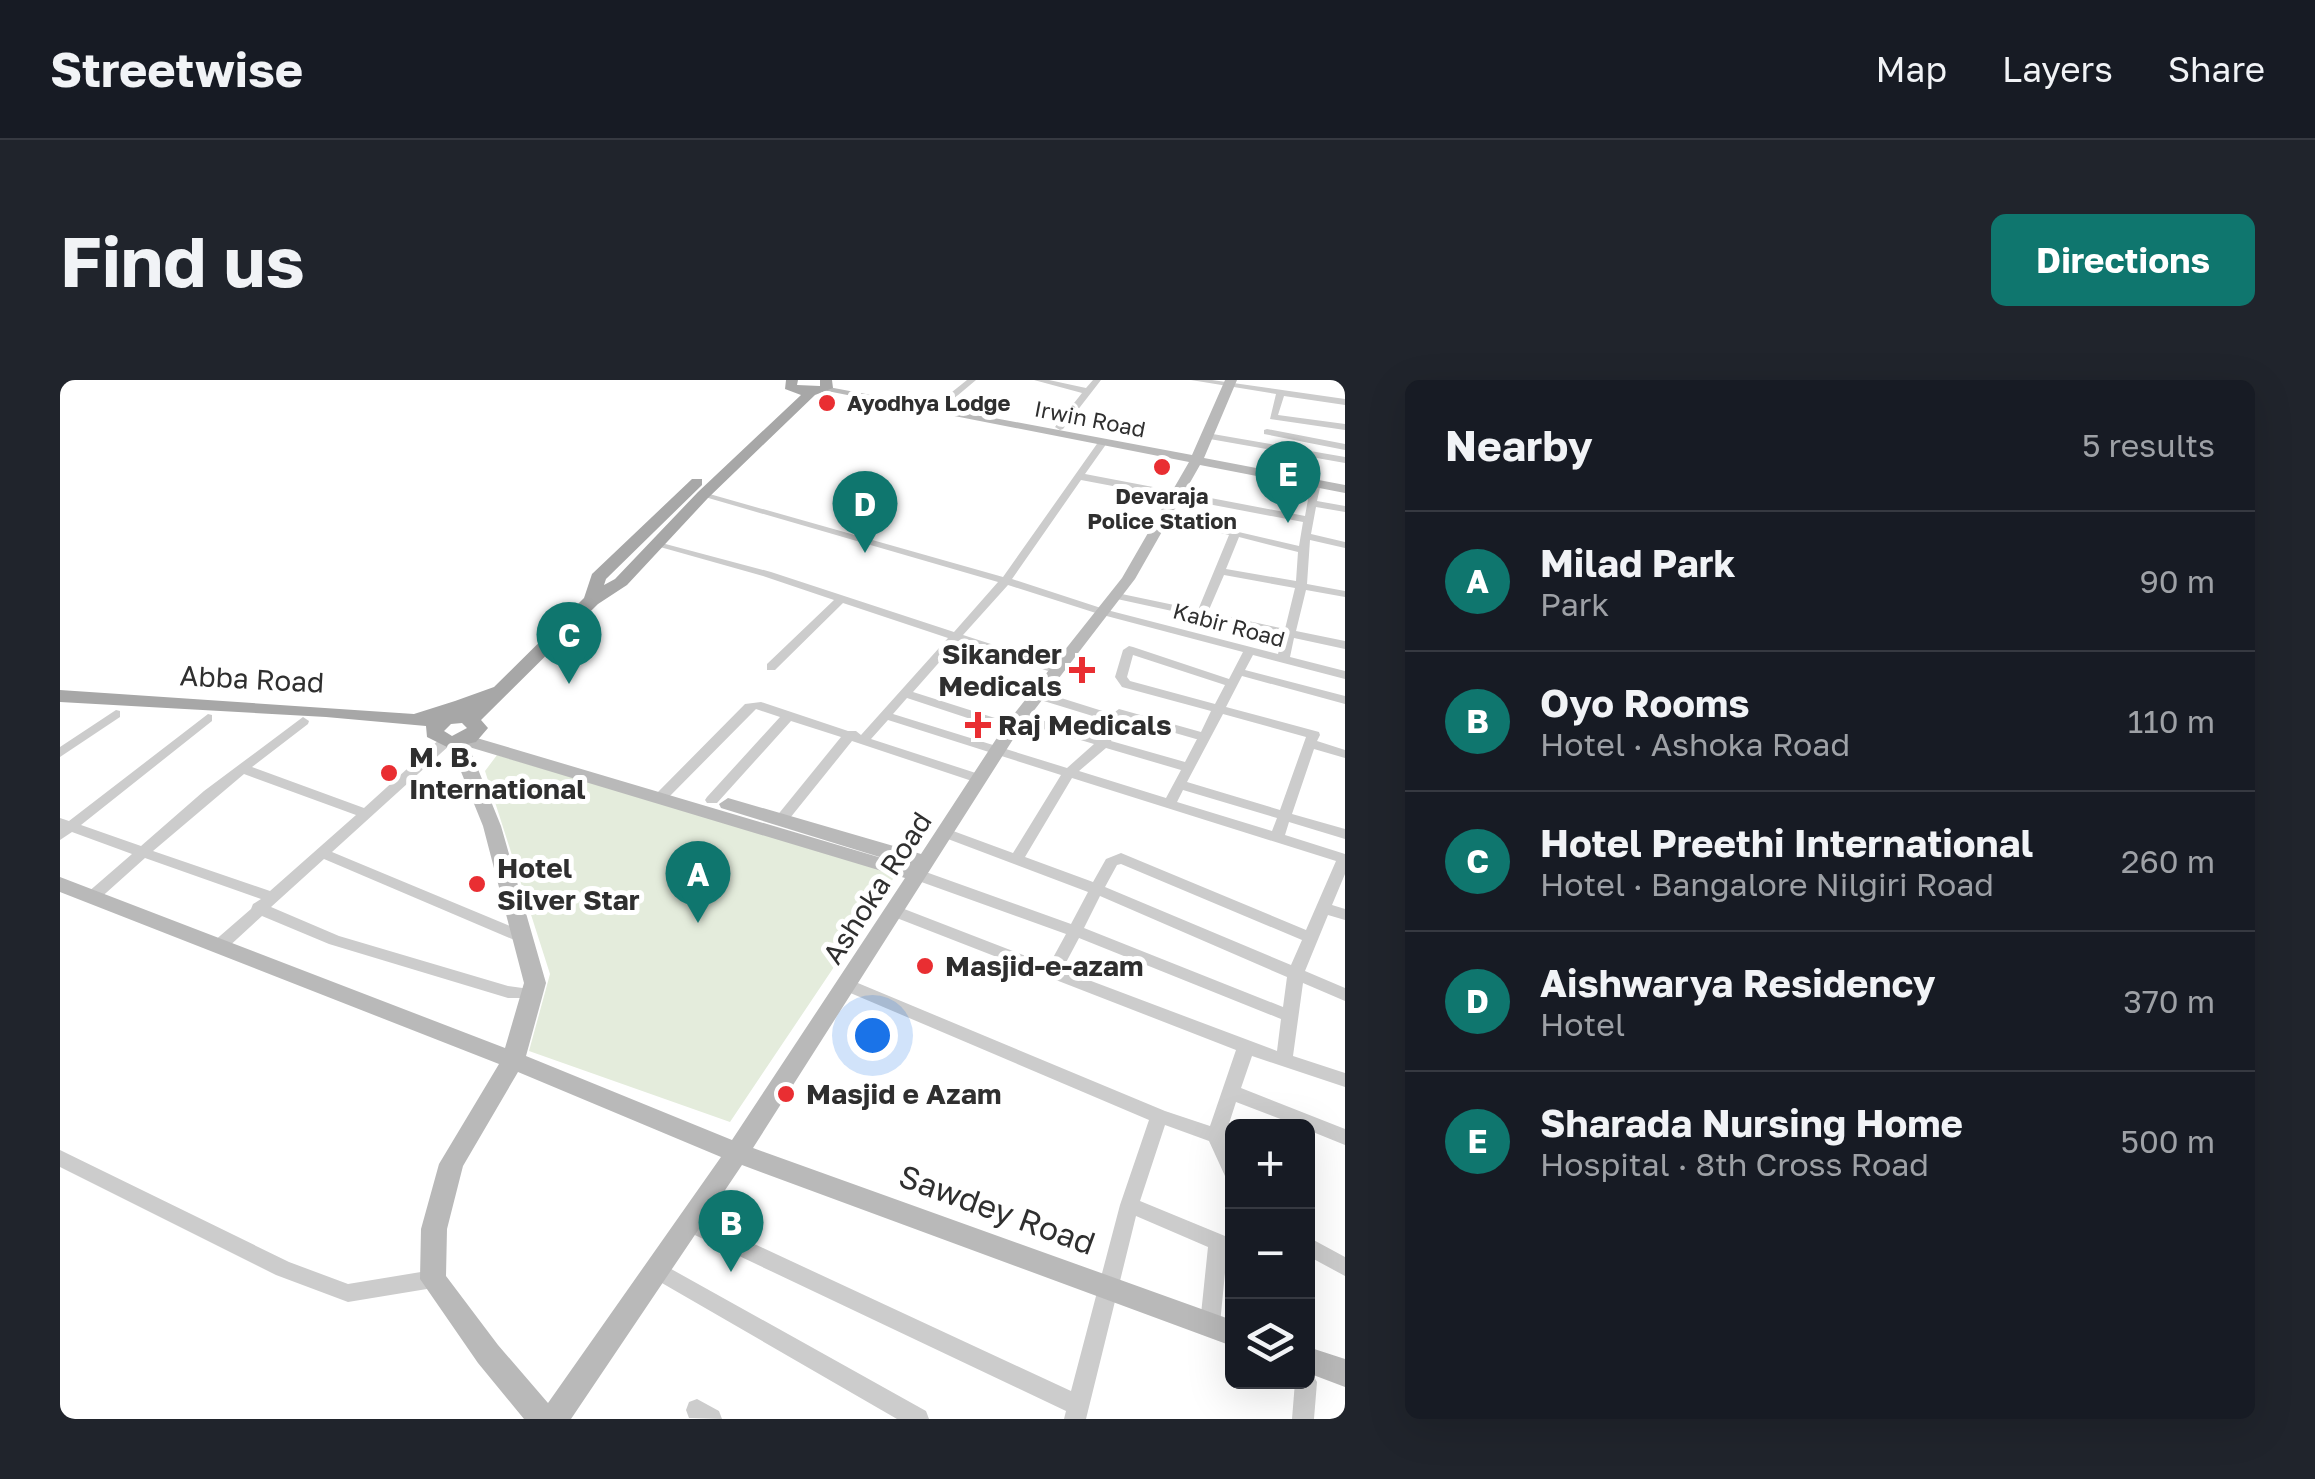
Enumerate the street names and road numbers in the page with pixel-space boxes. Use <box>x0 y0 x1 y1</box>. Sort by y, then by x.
street label: Irwin Road <box>1032 395 1148 443</box>
street label: Kabir Road <box>1170 597 1288 652</box>
street label: Abba Road <box>179 658 325 699</box>
street label: Ashoka Road <box>815 806 938 970</box>
street label: Sawdey Road <box>894 1156 1101 1262</box>

